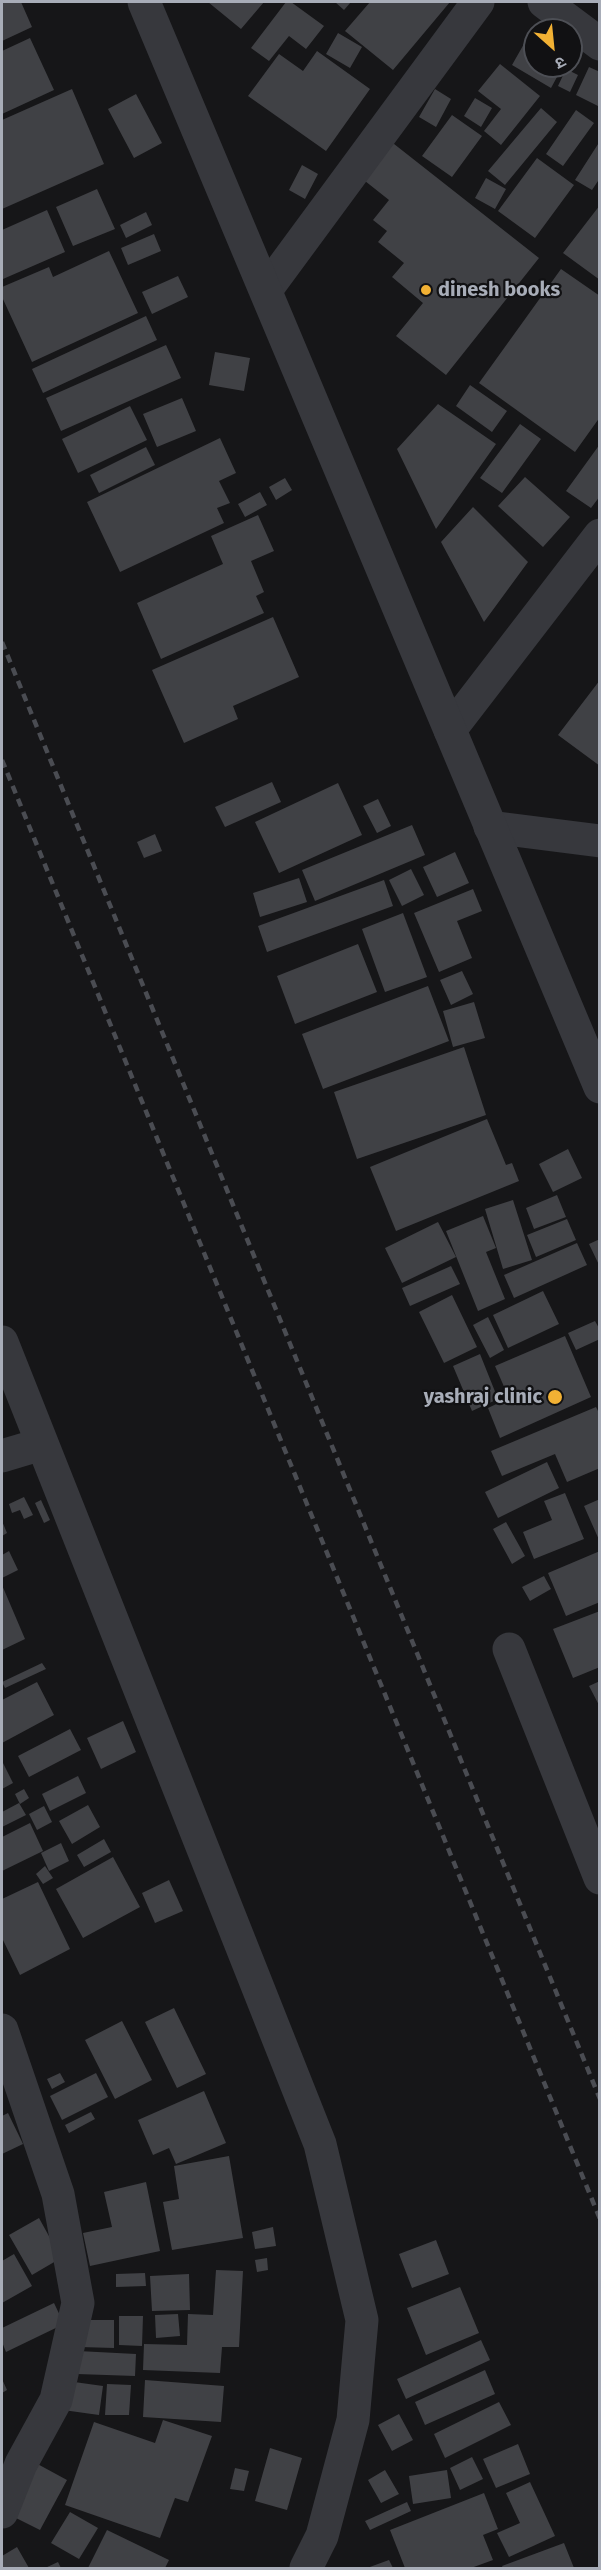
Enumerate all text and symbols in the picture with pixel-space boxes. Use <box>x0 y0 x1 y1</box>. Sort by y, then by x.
north arrow <box>523 18 583 78</box>
text: उ <box>552 52 569 73</box>
place label: dinesh books <box>438 278 560 302</box>
marker: dinesh books <box>419 283 433 297</box>
place label: yashraj clinic <box>424 1385 542 1409</box>
marker: yashraj clinic <box>546 1388 564 1406</box>

